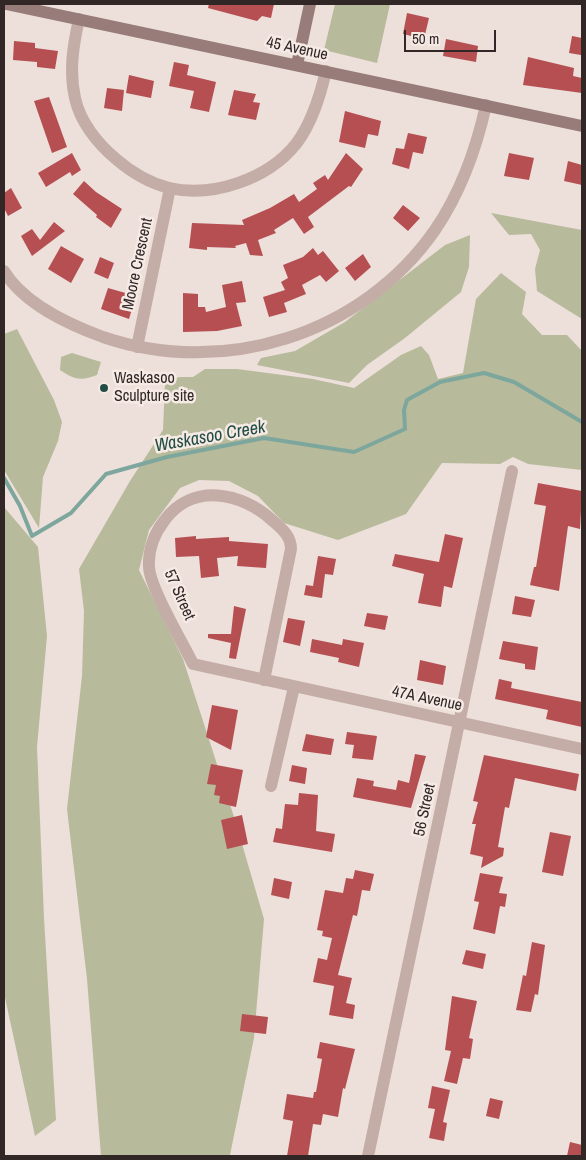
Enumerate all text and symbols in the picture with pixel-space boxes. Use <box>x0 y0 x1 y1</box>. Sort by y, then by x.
scale bar <box>406 20 498 52</box>
text: 50 m <box>412 28 439 49</box>
street label: 45 Avenue <box>264 33 330 65</box>
street label: Moore Crescent <box>119 216 157 312</box>
place label: Waskasoo Sculpture site <box>114 369 194 407</box>
marker: Waskasoo Sculpture site <box>98 382 110 394</box>
water label: Waskasoo Creek <box>153 417 267 457</box>
street label: 57 Street <box>159 567 199 623</box>
street label: 47A Avenue <box>390 682 464 716</box>
street label: 56 Street <box>410 782 440 838</box>

